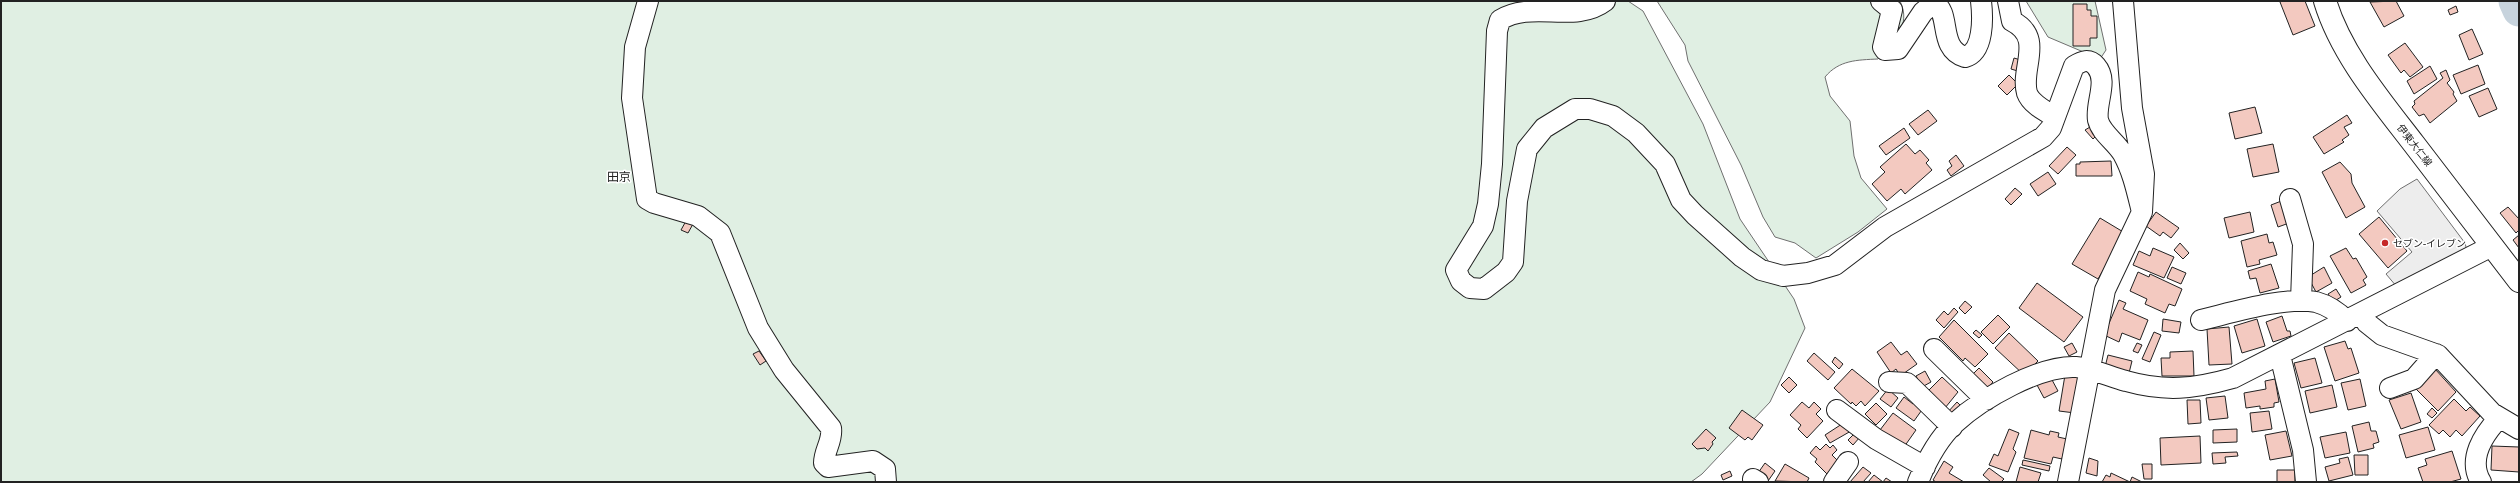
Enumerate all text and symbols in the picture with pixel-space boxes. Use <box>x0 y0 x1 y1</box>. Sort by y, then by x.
street label: 伊東大仁線 <box>2394 121 2436 169</box>
district label: 田京 <box>607 168 631 185</box>
place label: セブン-イレブン <box>2393 236 2466 250</box>
marker: セブン-イレブン <box>2380 238 2390 248</box>

